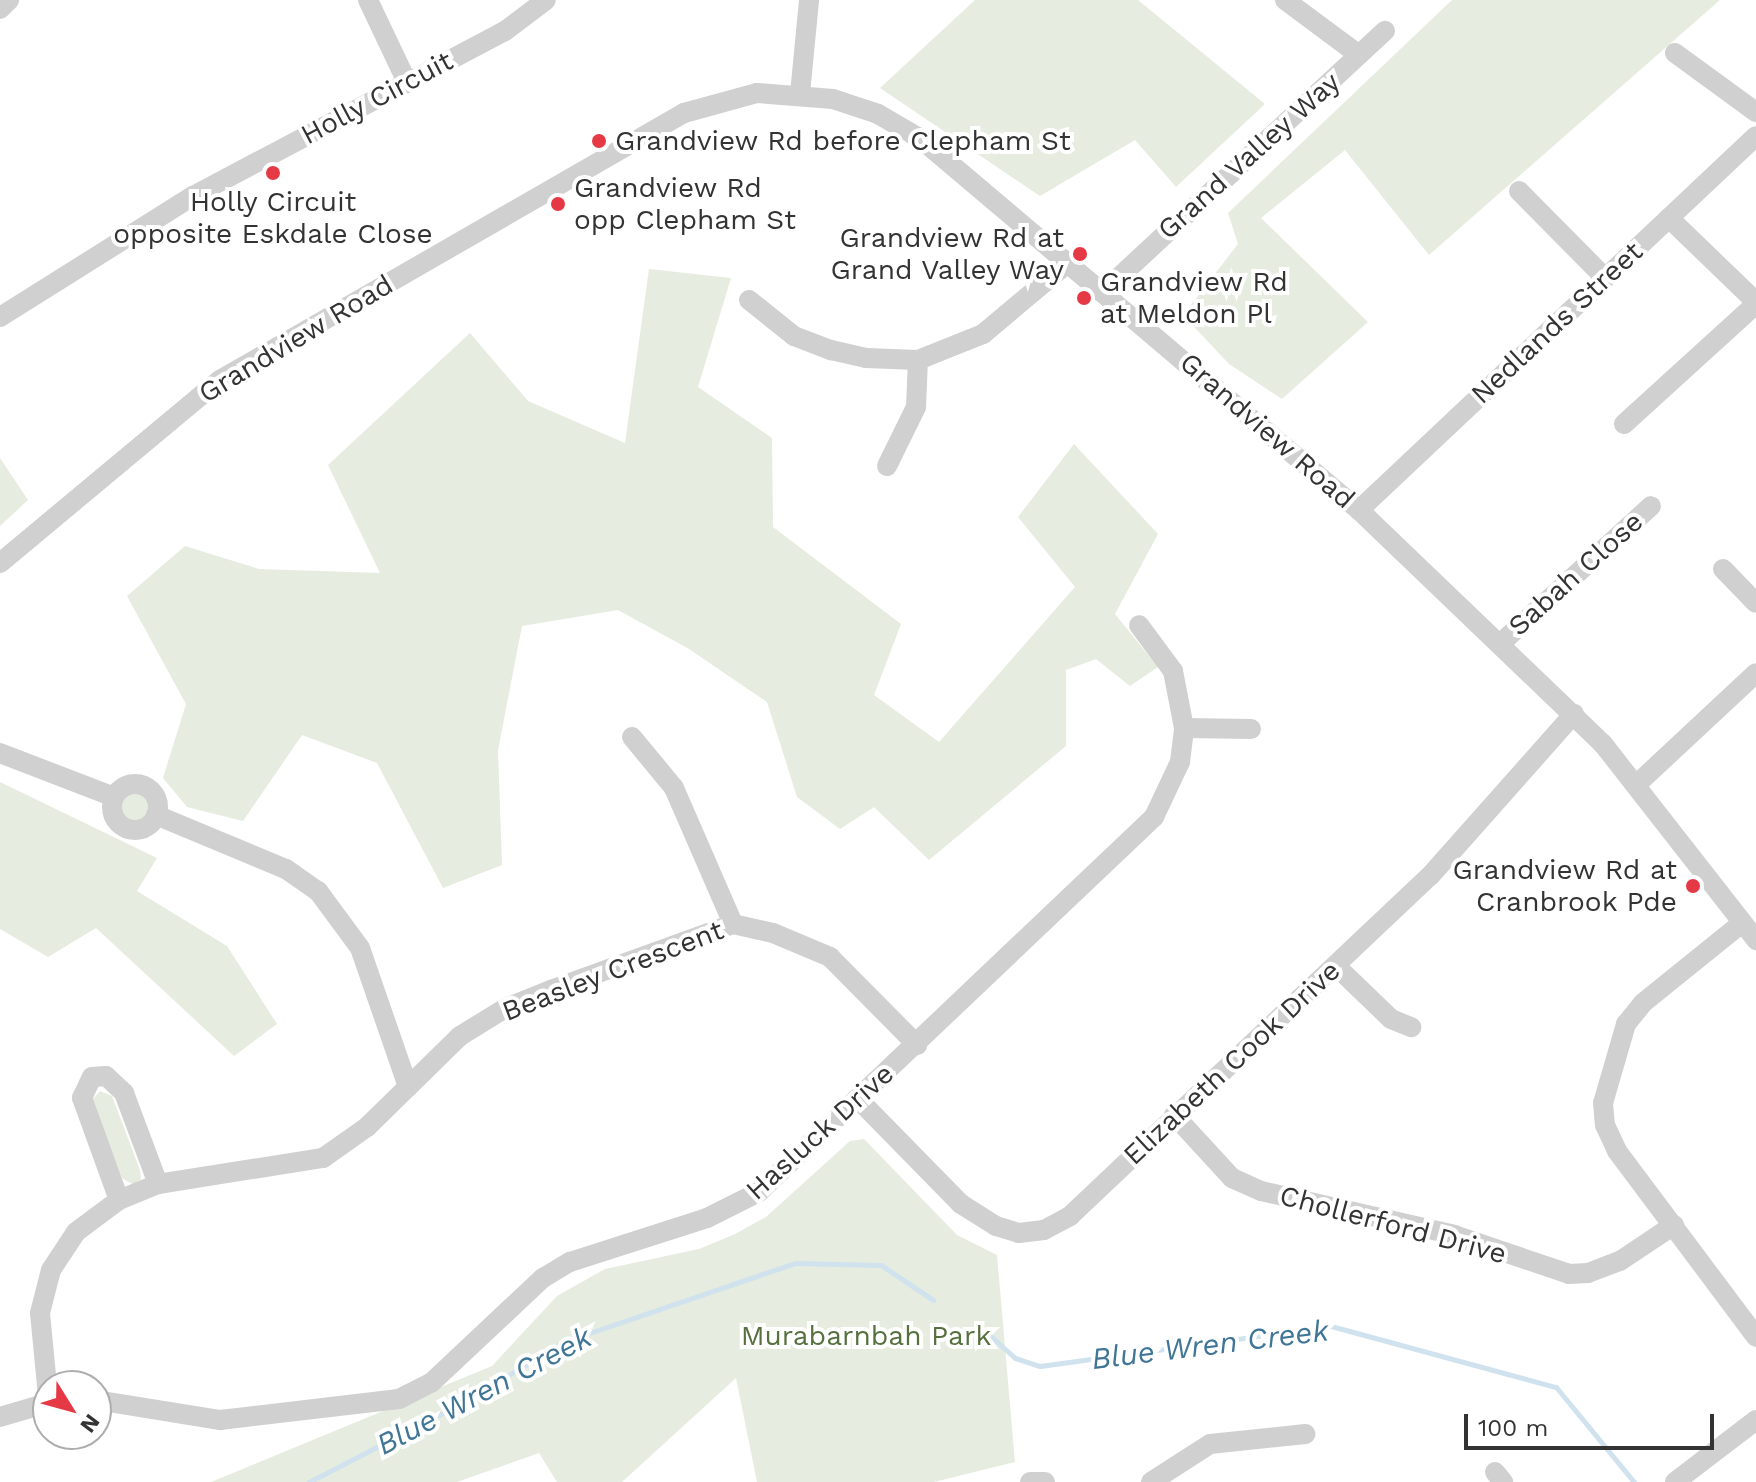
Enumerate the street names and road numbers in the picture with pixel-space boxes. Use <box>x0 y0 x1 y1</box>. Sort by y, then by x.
street label: Holly Circuit <box>295 44 459 152</box>
street label: Grand Valley Way <box>1150 65 1348 247</box>
street label: Nedlands Street <box>1464 235 1650 411</box>
street label: Grandview Road <box>193 268 399 410</box>
street label: Grandview Road <box>1173 346 1361 516</box>
street label: Sabah Close <box>1502 505 1650 643</box>
street label: Beasley Crescent <box>497 913 729 1029</box>
street label: Elizabeth Cook Drive <box>1117 954 1347 1172</box>
street label: Hasluck Drive <box>739 1057 901 1207</box>
street label: Chollerford Drive <box>1276 1179 1510 1271</box>

